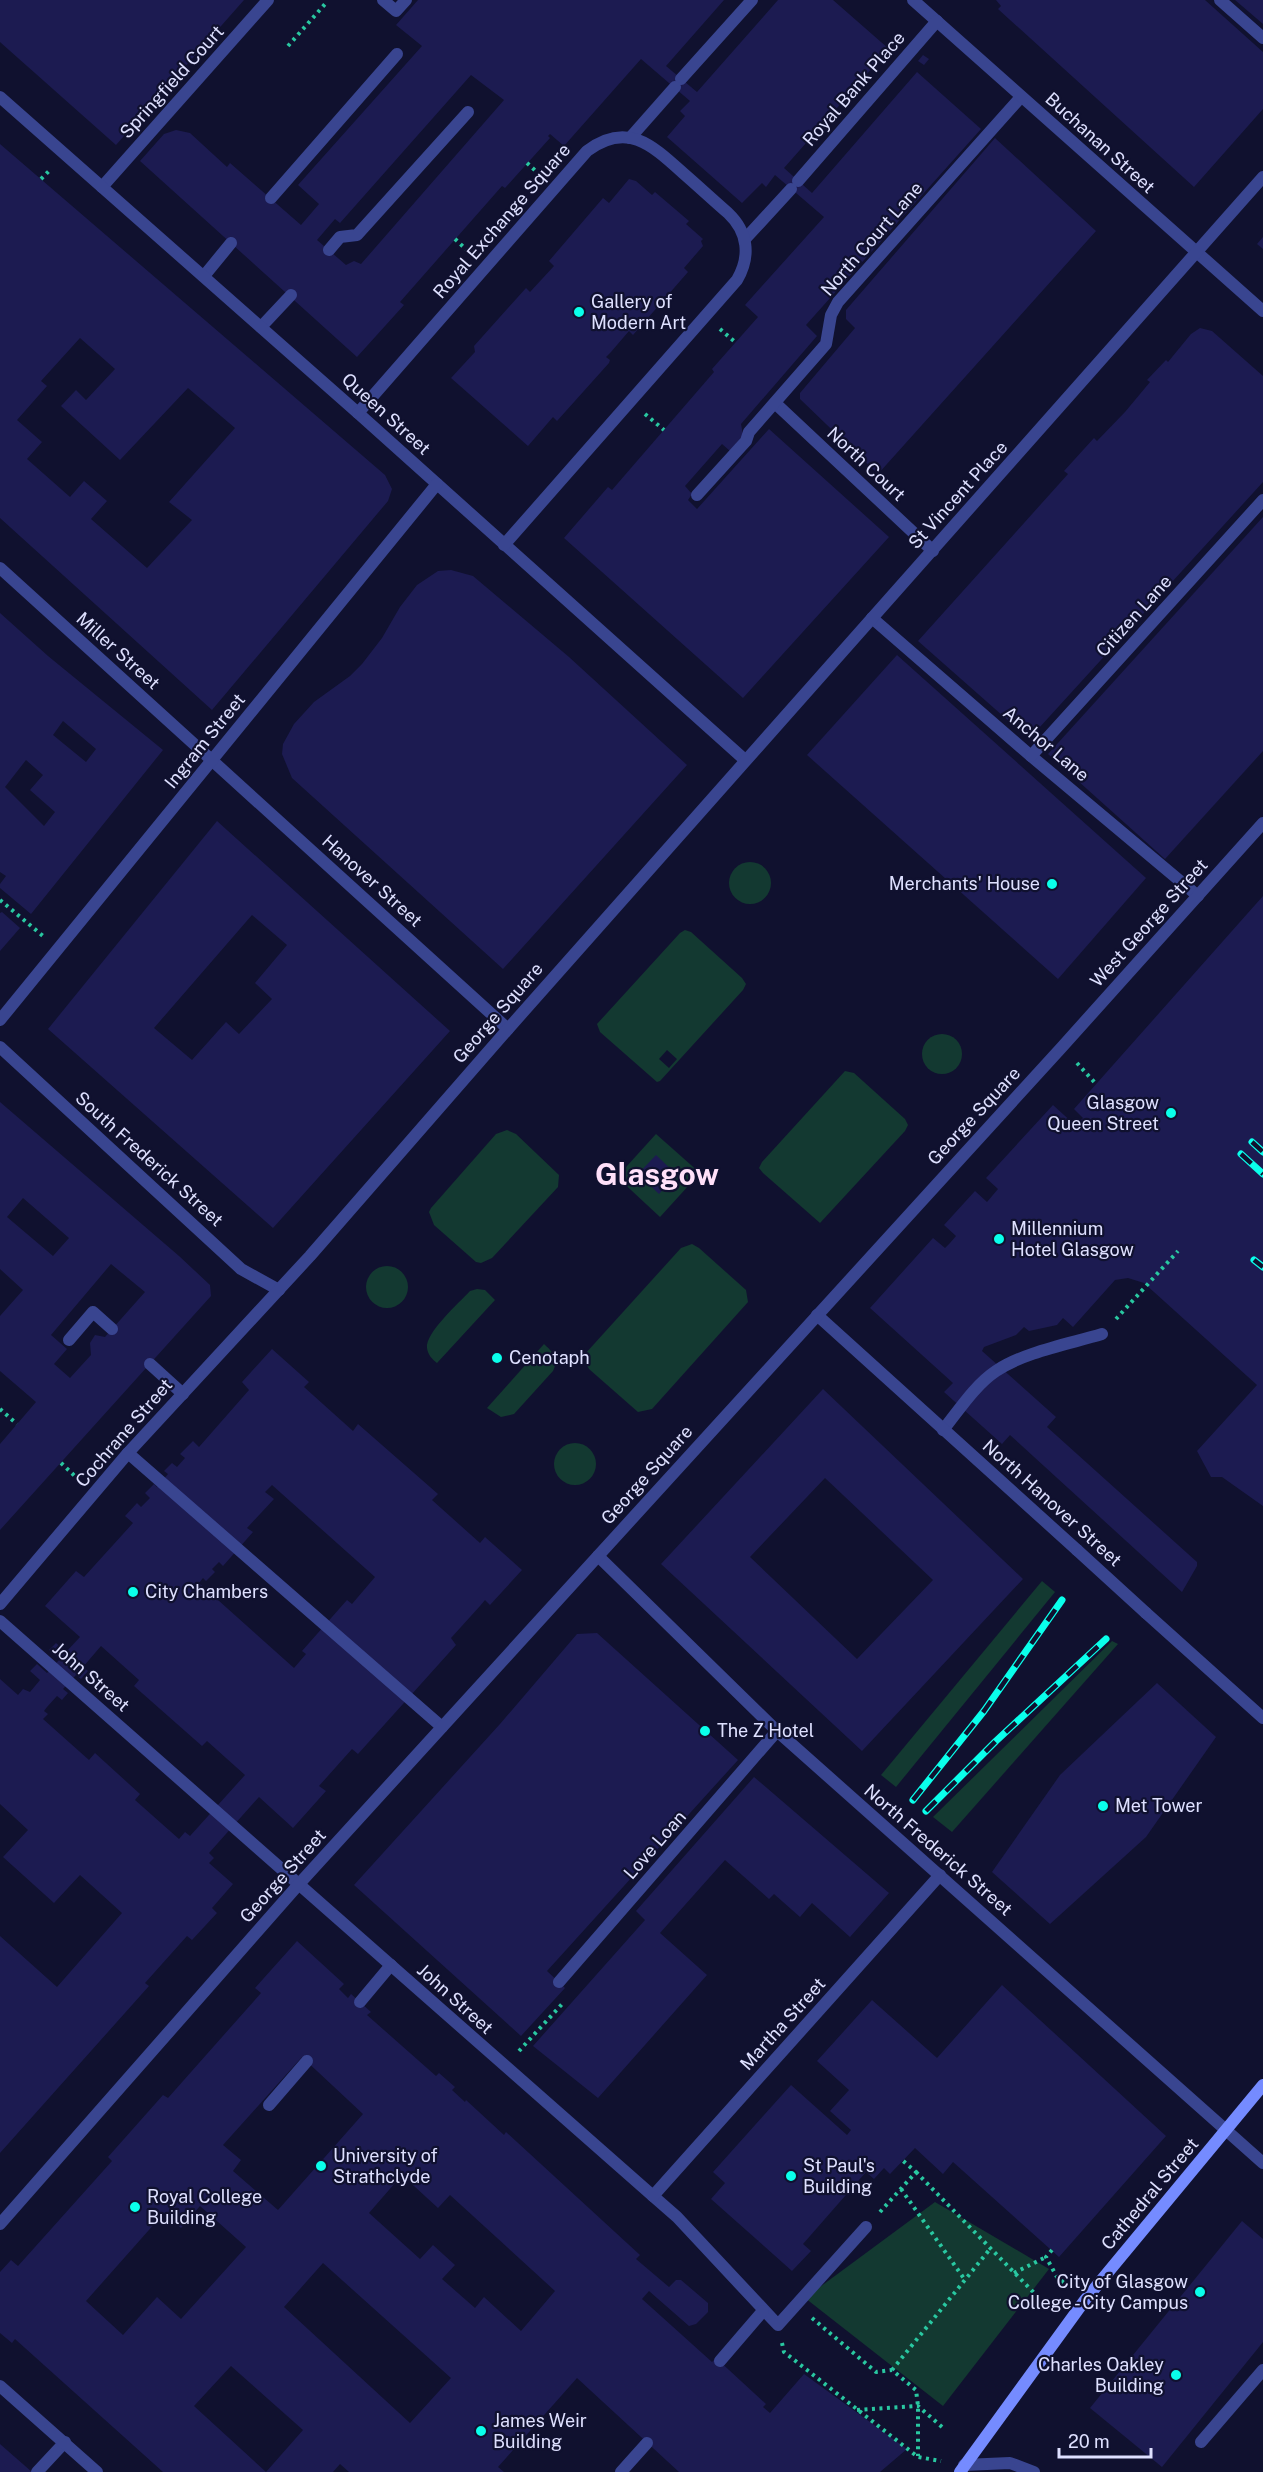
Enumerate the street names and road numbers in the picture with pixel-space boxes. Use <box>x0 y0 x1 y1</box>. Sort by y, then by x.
street label: Springfield Court <box>115 21 228 142</box>
street label: Royal Bank Place <box>798 27 909 150</box>
street label: Buchanan Street <box>1041 88 1159 197</box>
street label: Royal Exchange Square <box>429 139 574 302</box>
street label: North Court Lane <box>816 177 927 300</box>
street label: Queen Street <box>338 368 435 459</box>
street label: North Court <box>823 422 910 505</box>
street label: St Vincent Place <box>904 436 1012 553</box>
street label: Citizen Lane <box>1092 571 1176 661</box>
street label: Miller Street <box>72 608 164 694</box>
street label: Ingram Street <box>160 689 249 792</box>
street label: Anchor Lane <box>999 702 1093 786</box>
street label: Hanover Street <box>318 830 427 931</box>
street label: West George Street <box>1086 854 1212 991</box>
street label: George Square <box>448 958 547 1067</box>
street label: George Square <box>923 1062 1024 1169</box>
street label: South Frederick Street <box>71 1087 227 1230</box>
street label: Cochrane Street <box>71 1374 176 1491</box>
street label: George Square <box>597 1421 697 1528</box>
street label: North Hanover Street <box>979 1435 1126 1570</box>
street label: John Street <box>49 1638 134 1716</box>
street label: North Frederick Street <box>860 1780 1017 1920</box>
street label: Love Loan <box>619 1806 690 1883</box>
street label: George Street <box>235 1825 330 1927</box>
street label: John Street <box>413 1959 498 2038</box>
street label: Martha Street <box>736 1973 830 2074</box>
street label: Cathedral Street <box>1097 2134 1202 2254</box>

